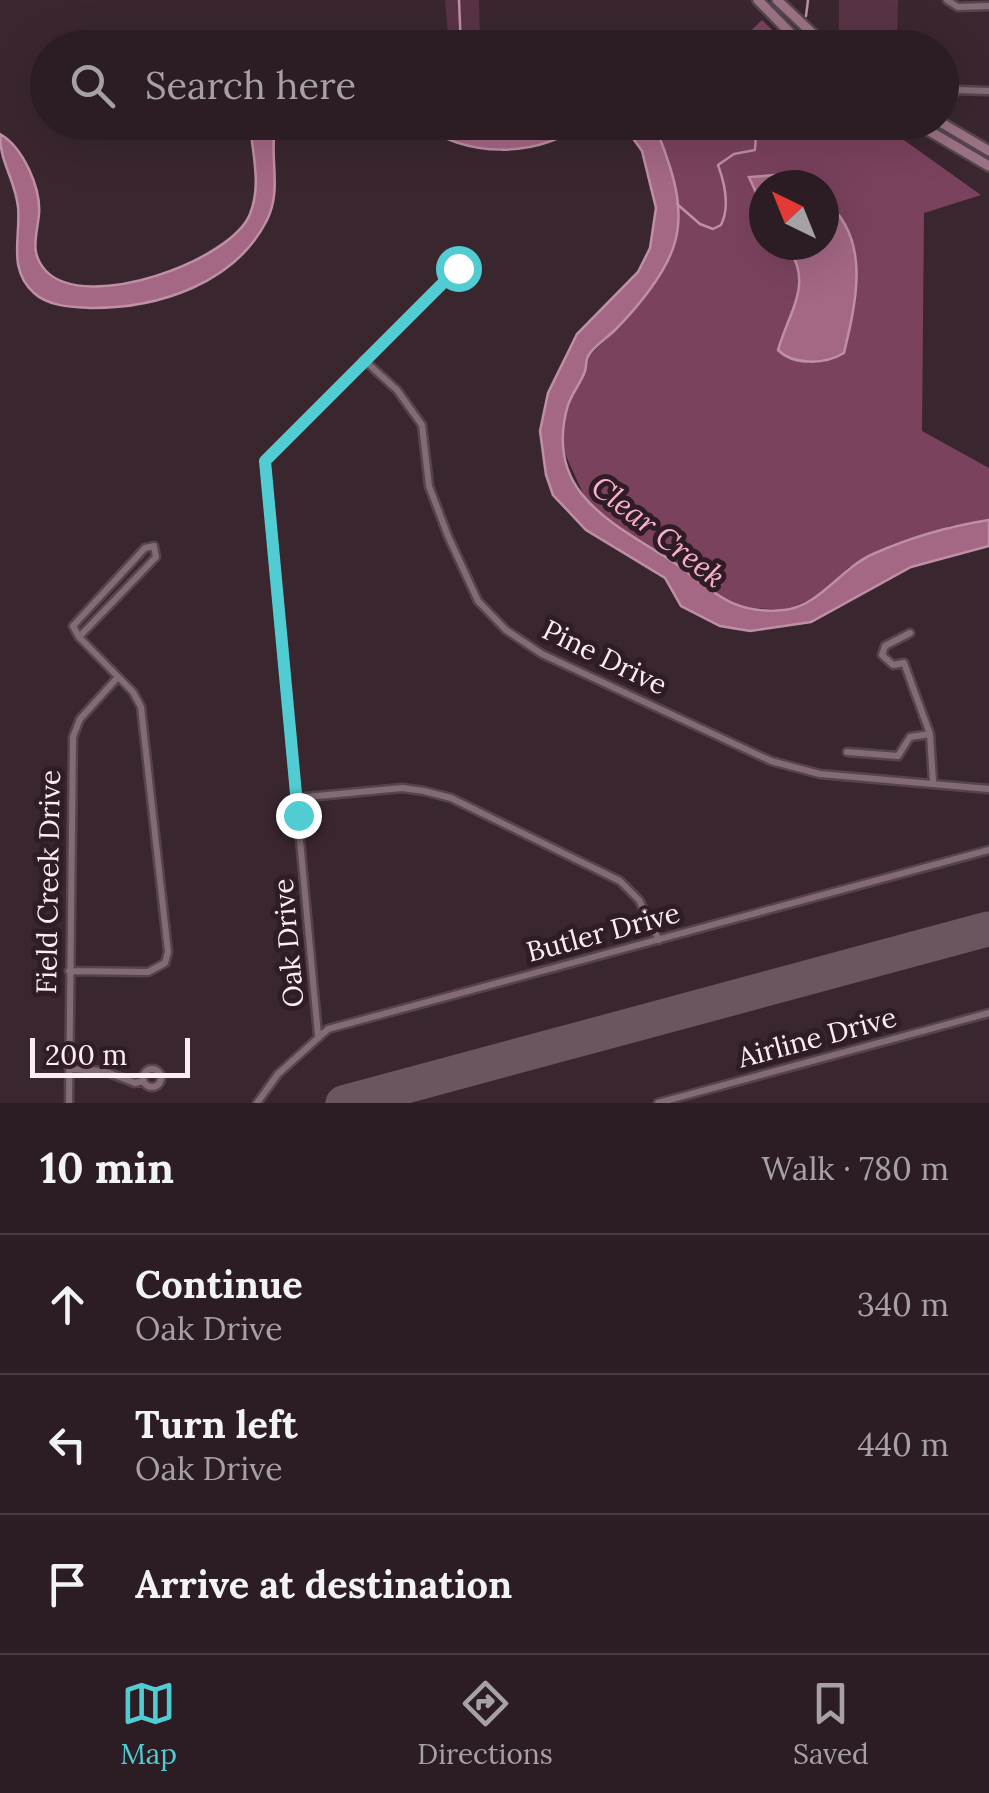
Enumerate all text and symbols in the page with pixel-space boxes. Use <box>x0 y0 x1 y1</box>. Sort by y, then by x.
search box <box>30 30 959 140</box>
icon: search <box>65 58 120 113</box>
text: Search here <box>145 61 356 109</box>
north arrow <box>749 170 839 260</box>
route start <box>436 246 482 292</box>
water label: Clear Creek <box>584 467 733 595</box>
street label: Pine Drive <box>537 611 673 703</box>
street label: Field Creek Drive <box>28 770 68 994</box>
route end <box>276 793 322 839</box>
street label: Oak Drive <box>264 877 312 1009</box>
street label: Butler Drive <box>522 894 684 970</box>
street label: Airline Drive <box>733 999 900 1076</box>
scale bar <box>30 1033 190 1078</box>
text: 200 m <box>45 1037 127 1073</box>
text: 10 min <box>40 1141 174 1195</box>
text: Walk · 780 m <box>762 1148 949 1189</box>
text: Continue <box>135 1260 303 1308</box>
icon: ahead <box>40 1277 95 1332</box>
text: 340 m <box>857 1284 949 1325</box>
text: Oak Drive <box>135 1308 283 1349</box>
text: Turn left <box>135 1400 298 1448</box>
icon: left <box>40 1417 95 1472</box>
text: 440 m <box>857 1424 949 1465</box>
text: Oak Drive <box>135 1448 283 1489</box>
icon: arrive <box>40 1557 95 1612</box>
text: Arrive at destination <box>135 1560 512 1608</box>
tab: Map <box>120 1676 177 1772</box>
tab: Directions <box>417 1676 553 1772</box>
tab: Saved <box>793 1676 869 1772</box>

